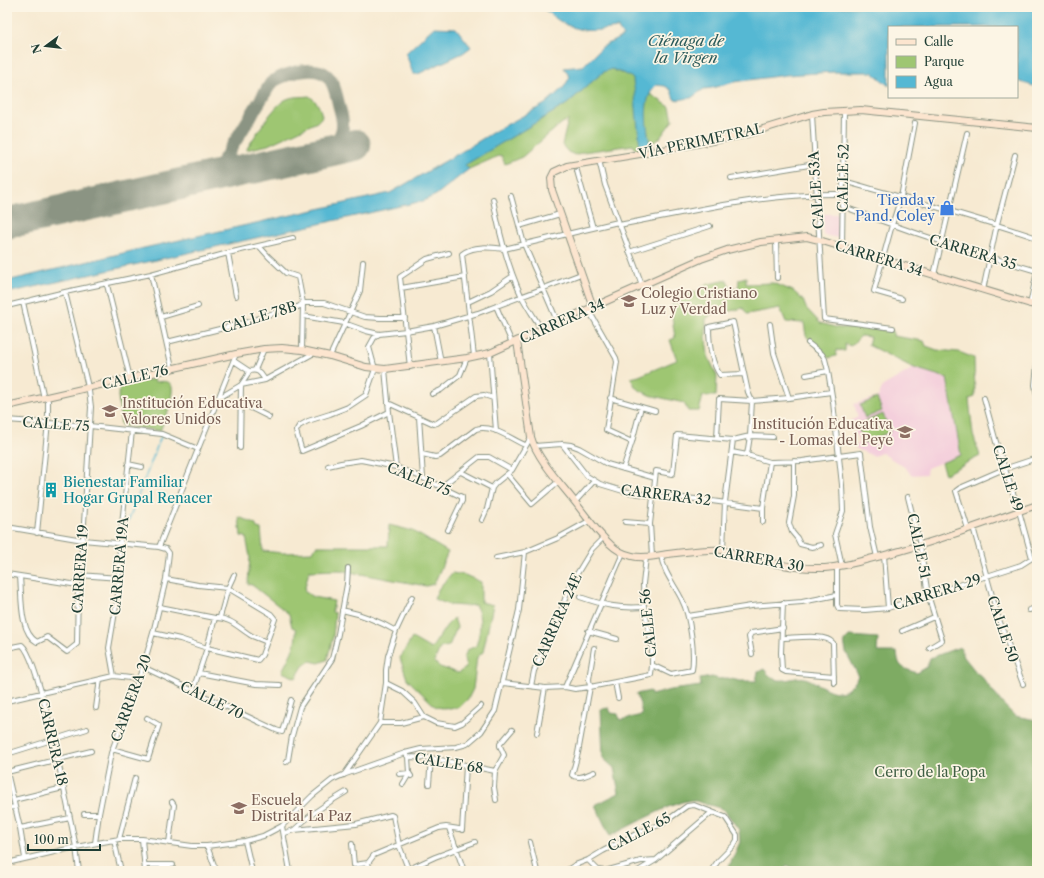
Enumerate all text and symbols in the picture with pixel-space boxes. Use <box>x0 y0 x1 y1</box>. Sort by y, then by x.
north arrow <box>26 26 66 66</box>
legend <box>888 26 1018 98</box>
water label: Ciénaga de la Virgen <box>648 31 725 67</box>
text: Calle <box>924 34 954 49</box>
text: N <box>28 42 44 55</box>
text: Parque <box>924 54 965 69</box>
text: Agua <box>923 74 954 89</box>
street label: VÍA PERIMETRAL <box>636 118 765 163</box>
street label: CALLE 52 <box>833 144 853 212</box>
street label: CALLE 53A <box>804 150 828 230</box>
place label: Tienda y Pand. Coley <box>855 191 935 225</box>
shop icon: Tienda y Pand. Coley <box>938 199 956 217</box>
street label: CARRERA 35 <box>927 230 1019 274</box>
street label: CARRERA 34 <box>833 236 925 280</box>
place label: Colegio Cristiano Luz y Verdad <box>641 284 757 318</box>
school or university icon: Colegio Cristiano Luz y Verdad <box>620 292 638 310</box>
street label: CARRERA 34 <box>517 294 607 348</box>
street label: CALLE 78B <box>219 297 299 337</box>
street label: CALLE 76 <box>100 361 170 393</box>
place label: Institución Educativa Valores Unidos <box>121 394 263 428</box>
school or university icon: Institución Educativa Valores Unidos <box>101 402 119 420</box>
street label: CALLE 75 <box>22 413 90 435</box>
place label: Institución Educativa - Lomas del Peyé <box>752 415 894 449</box>
school or university icon: Institución Educativa - Lomas del Peyé <box>896 423 914 441</box>
street label: CALLE 49 <box>989 442 1027 514</box>
street label: CALLE 75 <box>384 458 454 500</box>
place label: Bienestar Familiar Hogar Grupal Renacer <box>63 473 212 507</box>
building icon: Bienestar Familiar Hogar Grupal Renacer <box>42 481 60 499</box>
street label: CARRERA 32 <box>620 481 712 509</box>
street label: CALLE 51 <box>903 512 935 580</box>
street label: CARRERA 19A <box>106 515 132 616</box>
street label: CARRERA 19 <box>68 524 92 614</box>
street label: CARRERA 30 <box>712 542 806 576</box>
street label: CARRERA 24E <box>528 570 586 670</box>
street label: CARRERA 29 <box>891 570 983 614</box>
street label: CALLE 56 <box>635 588 661 658</box>
street label: CALLE 50 <box>983 593 1023 665</box>
street label: CARRERA 20 <box>107 652 155 744</box>
street label: CALLE 70 <box>177 677 247 723</box>
street label: CARRERA 18 <box>34 696 72 788</box>
street label: CALLE 68 <box>413 749 485 777</box>
park label: Cerro de la Popa <box>874 763 986 781</box>
place label: Escuela Distrital La Paz <box>251 791 352 825</box>
school or university icon: Escuela Distrital La Paz <box>230 799 248 817</box>
street label: CALLE 65 <box>604 808 674 856</box>
scale bar <box>28 826 100 852</box>
text: 100 m <box>34 832 69 847</box>

